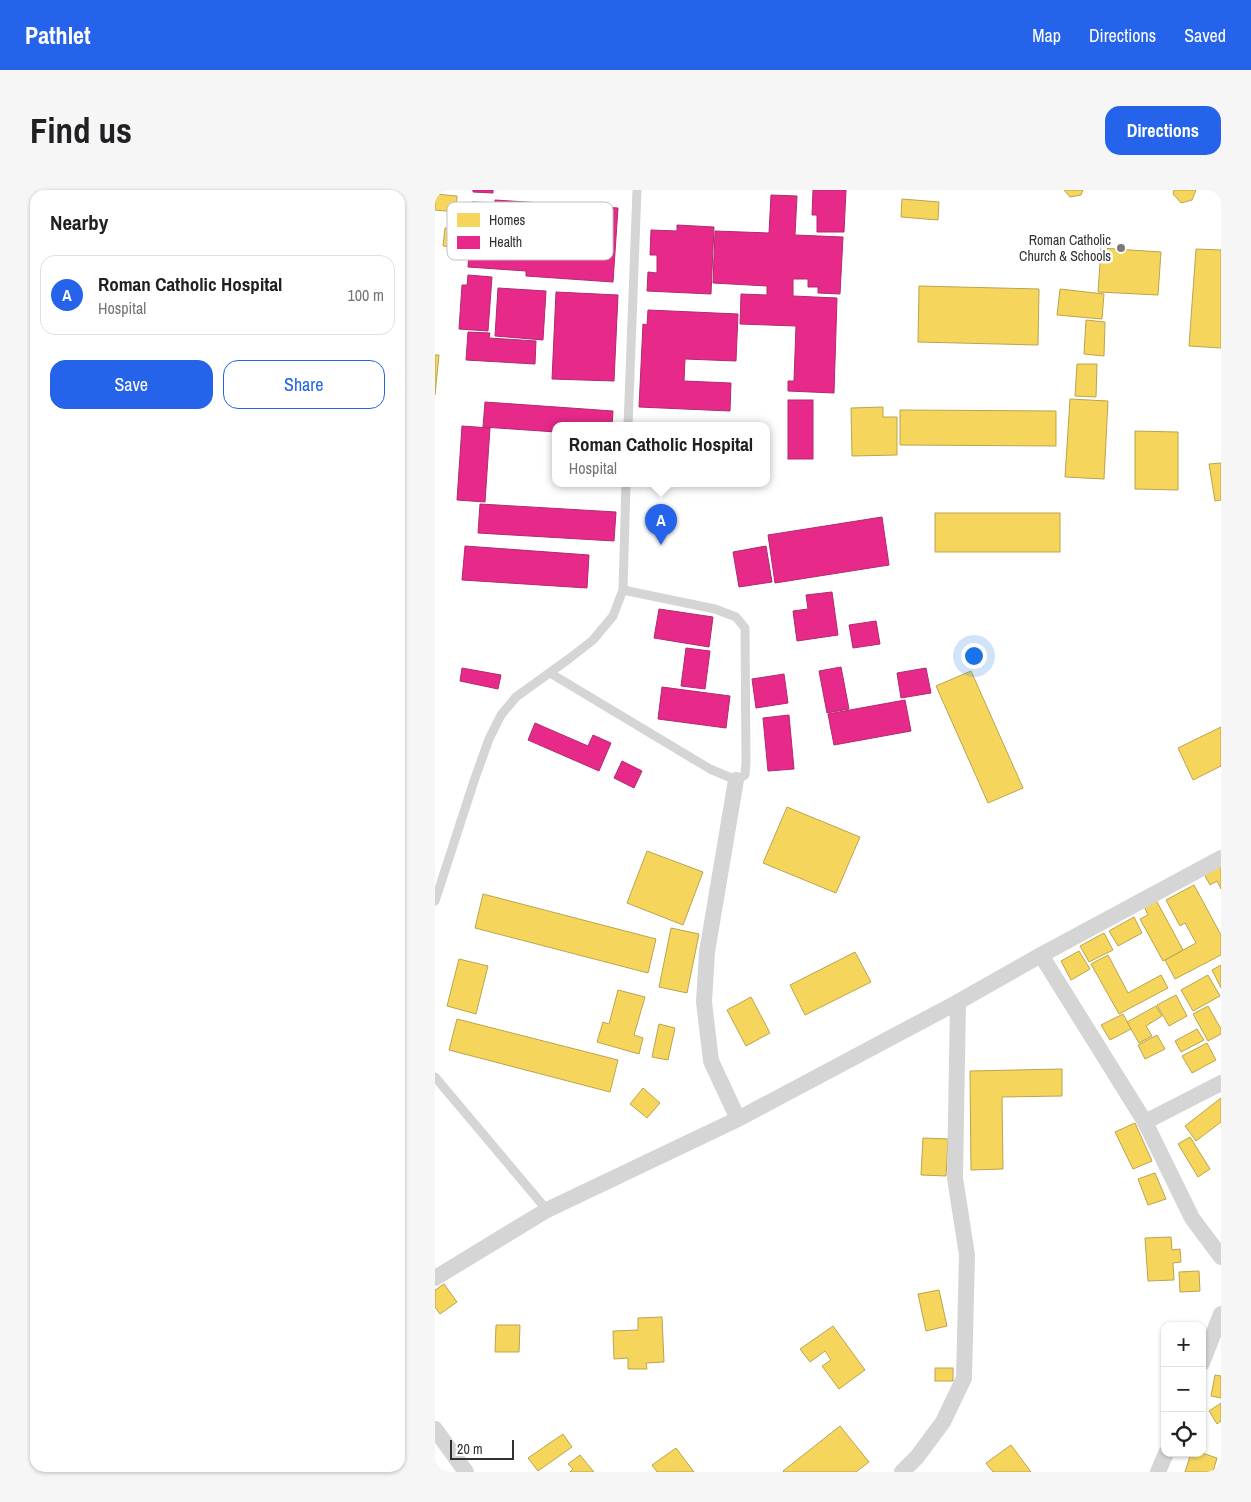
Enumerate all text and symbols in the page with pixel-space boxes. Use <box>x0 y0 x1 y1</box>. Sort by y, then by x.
text: Pathlet <box>25 19 91 51</box>
text: Map <box>1032 23 1061 48</box>
text: Directions <box>1089 23 1156 48</box>
text: Saved <box>1184 23 1226 48</box>
button: Directions <box>1105 106 1221 155</box>
text: Find us <box>30 107 132 154</box>
legend <box>447 202 613 260</box>
text: Nearby <box>50 208 108 237</box>
text: Homes <box>489 211 526 229</box>
place label: Roman Catholic Church & Schools <box>1019 231 1111 265</box>
text: Health <box>489 233 522 251</box>
marker: Roman Catholic Church & Schools <box>1115 242 1127 254</box>
text: Roman Catholic Hospital <box>98 271 282 297</box>
text: A <box>62 284 72 306</box>
text: 100 m <box>348 284 384 306</box>
text: Hospital <box>98 297 146 319</box>
button: Save <box>50 360 213 409</box>
button: Share <box>223 360 385 409</box>
popup <box>552 422 770 487</box>
text: Roman Catholic Hospital <box>569 431 753 457</box>
text: Hospital <box>569 457 617 479</box>
pin: A <box>645 504 677 545</box>
your location <box>961 643 987 669</box>
map controls <box>1161 1322 1206 1457</box>
button: + <box>1161 1322 1206 1367</box>
button: − <box>1161 1367 1206 1412</box>
button: locate <box>1161 1412 1206 1457</box>
scale bar <box>450 1437 514 1460</box>
text: 20 m <box>457 1440 483 1458</box>

